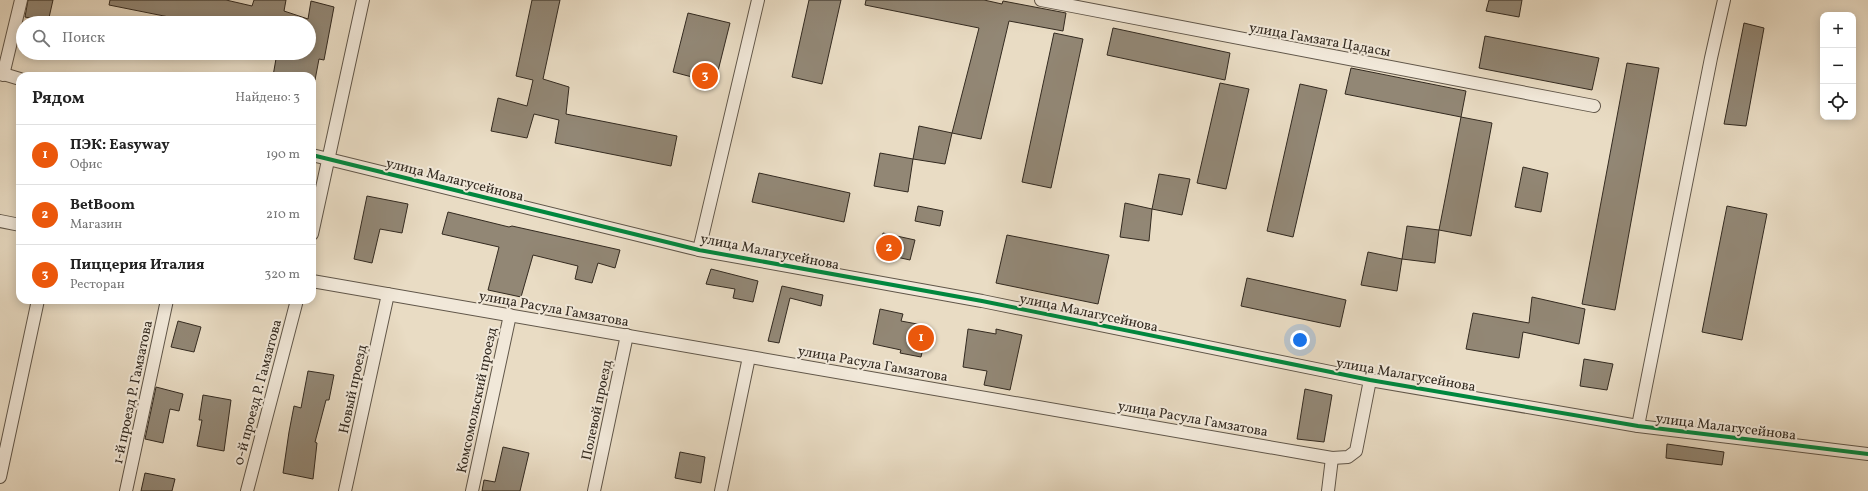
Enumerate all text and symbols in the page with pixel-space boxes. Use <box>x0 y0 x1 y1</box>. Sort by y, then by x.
map controls <box>1820 12 1856 120</box>
button: + <box>1820 12 1856 48</box>
search box <box>16 16 316 60</box>
street label: улица Гамзата Цадасы <box>1247 19 1392 62</box>
icon: search <box>30 27 52 49</box>
text: Поиск <box>62 28 105 49</box>
button: − <box>1820 48 1856 84</box>
pin: 3 <box>692 61 718 91</box>
button: locate <box>1820 84 1856 120</box>
text: Рядом <box>32 87 85 110</box>
text: Найдено: 3 <box>235 89 300 107</box>
text: ПЭК: Easyway <box>70 135 170 156</box>
text: 1 <box>42 146 48 164</box>
text: 190 m <box>266 146 300 164</box>
street label: улица Малагусейнова <box>384 154 526 207</box>
text: Офис <box>70 156 102 174</box>
text: BetBoom <box>70 195 135 216</box>
text: 2 <box>42 206 48 224</box>
text: 210 m <box>266 206 300 224</box>
text: Магазин <box>70 216 122 234</box>
street label: улица Малагусейнова <box>698 230 841 275</box>
pin: 2 <box>876 233 902 263</box>
text: Пиццерия Италия <box>70 255 205 276</box>
text: 3 <box>42 266 48 284</box>
text: 320 m <box>265 266 300 284</box>
text: Ресторан <box>70 276 125 294</box>
street label: улица Расула Гамзатова <box>477 287 630 332</box>
street label: улица Малагусейнова <box>1018 289 1160 337</box>
street label: 0-й проезд Р. Гамзатова <box>230 317 287 467</box>
street label: 1-й проезд Р. Гамзатова <box>109 319 158 466</box>
pin: 1 <box>908 323 934 353</box>
street label: Комсомольский проезд <box>453 326 502 475</box>
your location <box>1290 330 1310 350</box>
street label: улица Расула Гамзатова <box>796 342 949 387</box>
street label: Новый проезд <box>335 343 372 436</box>
street label: улица Малагусейнова <box>1334 354 1477 397</box>
street label: Полевой проезд <box>578 358 617 462</box>
street label: улица Расула Гамзатова <box>1116 397 1269 442</box>
street label: улица Малагусейнова <box>1654 409 1797 446</box>

